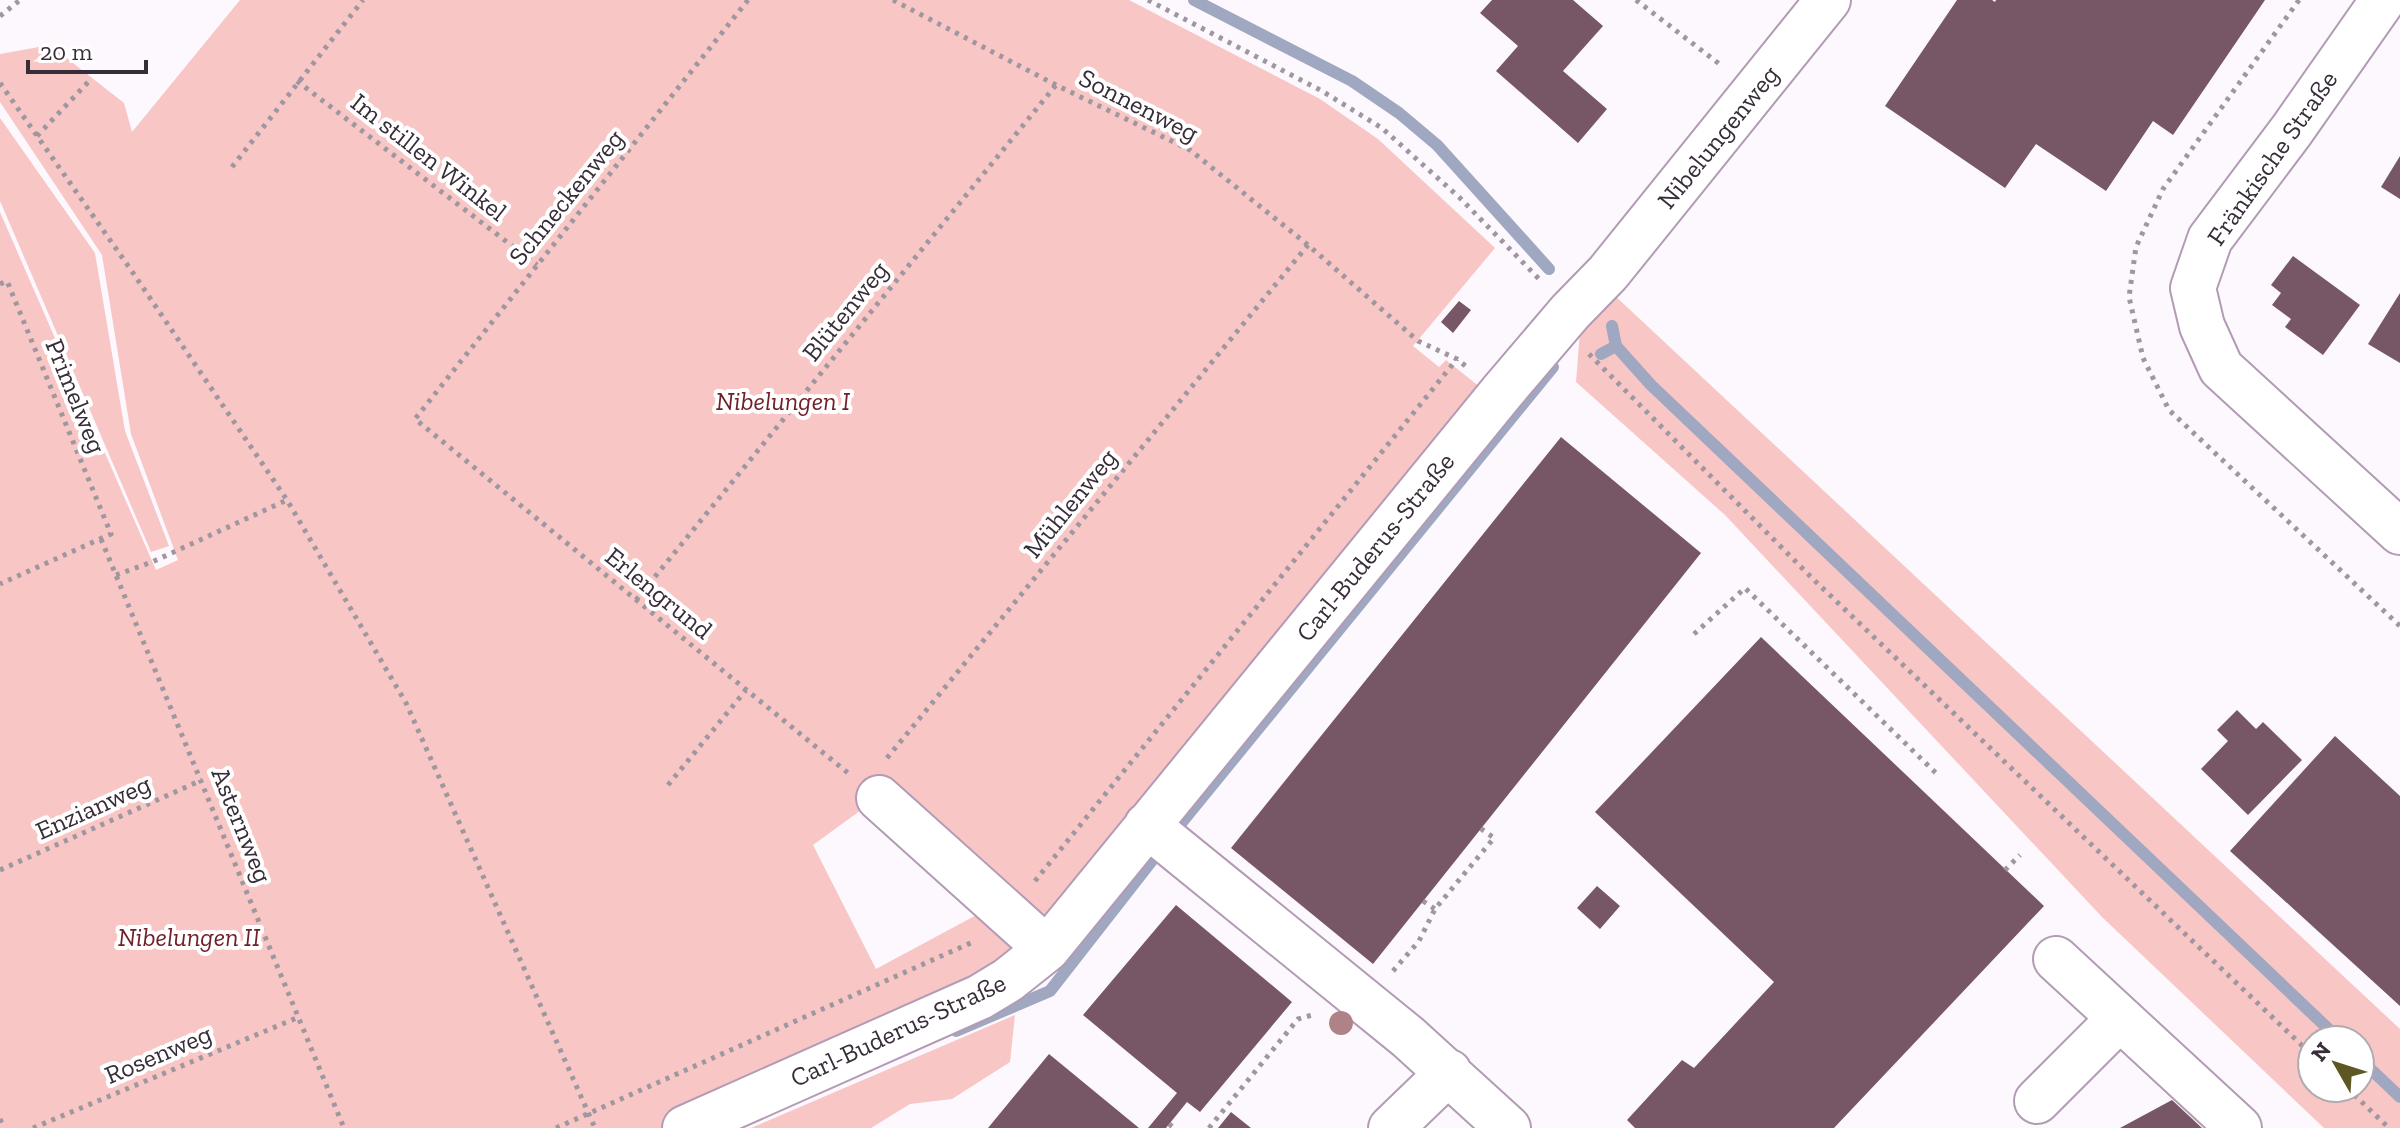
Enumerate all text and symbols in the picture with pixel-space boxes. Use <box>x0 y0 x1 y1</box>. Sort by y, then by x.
scale bar <box>28 24 146 74</box>
text: 20 m <box>40 37 93 66</box>
street label: Nibelungenweg <box>1650 59 1786 215</box>
street label: Sonnenweg <box>1074 61 1204 149</box>
street label: Fränkische Straße <box>2200 64 2344 252</box>
street label: Im stillen Winkel <box>345 86 513 228</box>
street label: Schneckenweg <box>502 123 630 271</box>
street label: Blütenweg <box>795 255 895 367</box>
street label: Primelweg <box>39 334 113 458</box>
park label: Nibelungen I <box>716 385 851 417</box>
street label: Mühlenweg <box>1016 442 1124 564</box>
street label: Carl-Buderus-Straße <box>1289 446 1461 648</box>
street label: Erlengrund <box>599 540 719 646</box>
street label: Asternweg <box>204 763 280 887</box>
street label: Enzianweg <box>30 767 156 847</box>
park label: Nibelungen II <box>118 921 261 953</box>
street label: Carl-Buderus-Straße <box>785 966 1011 1094</box>
street label: Rosenweg <box>100 1017 216 1091</box>
north arrow <box>2296 1024 2376 1104</box>
text: N <box>2305 1037 2337 1067</box>

